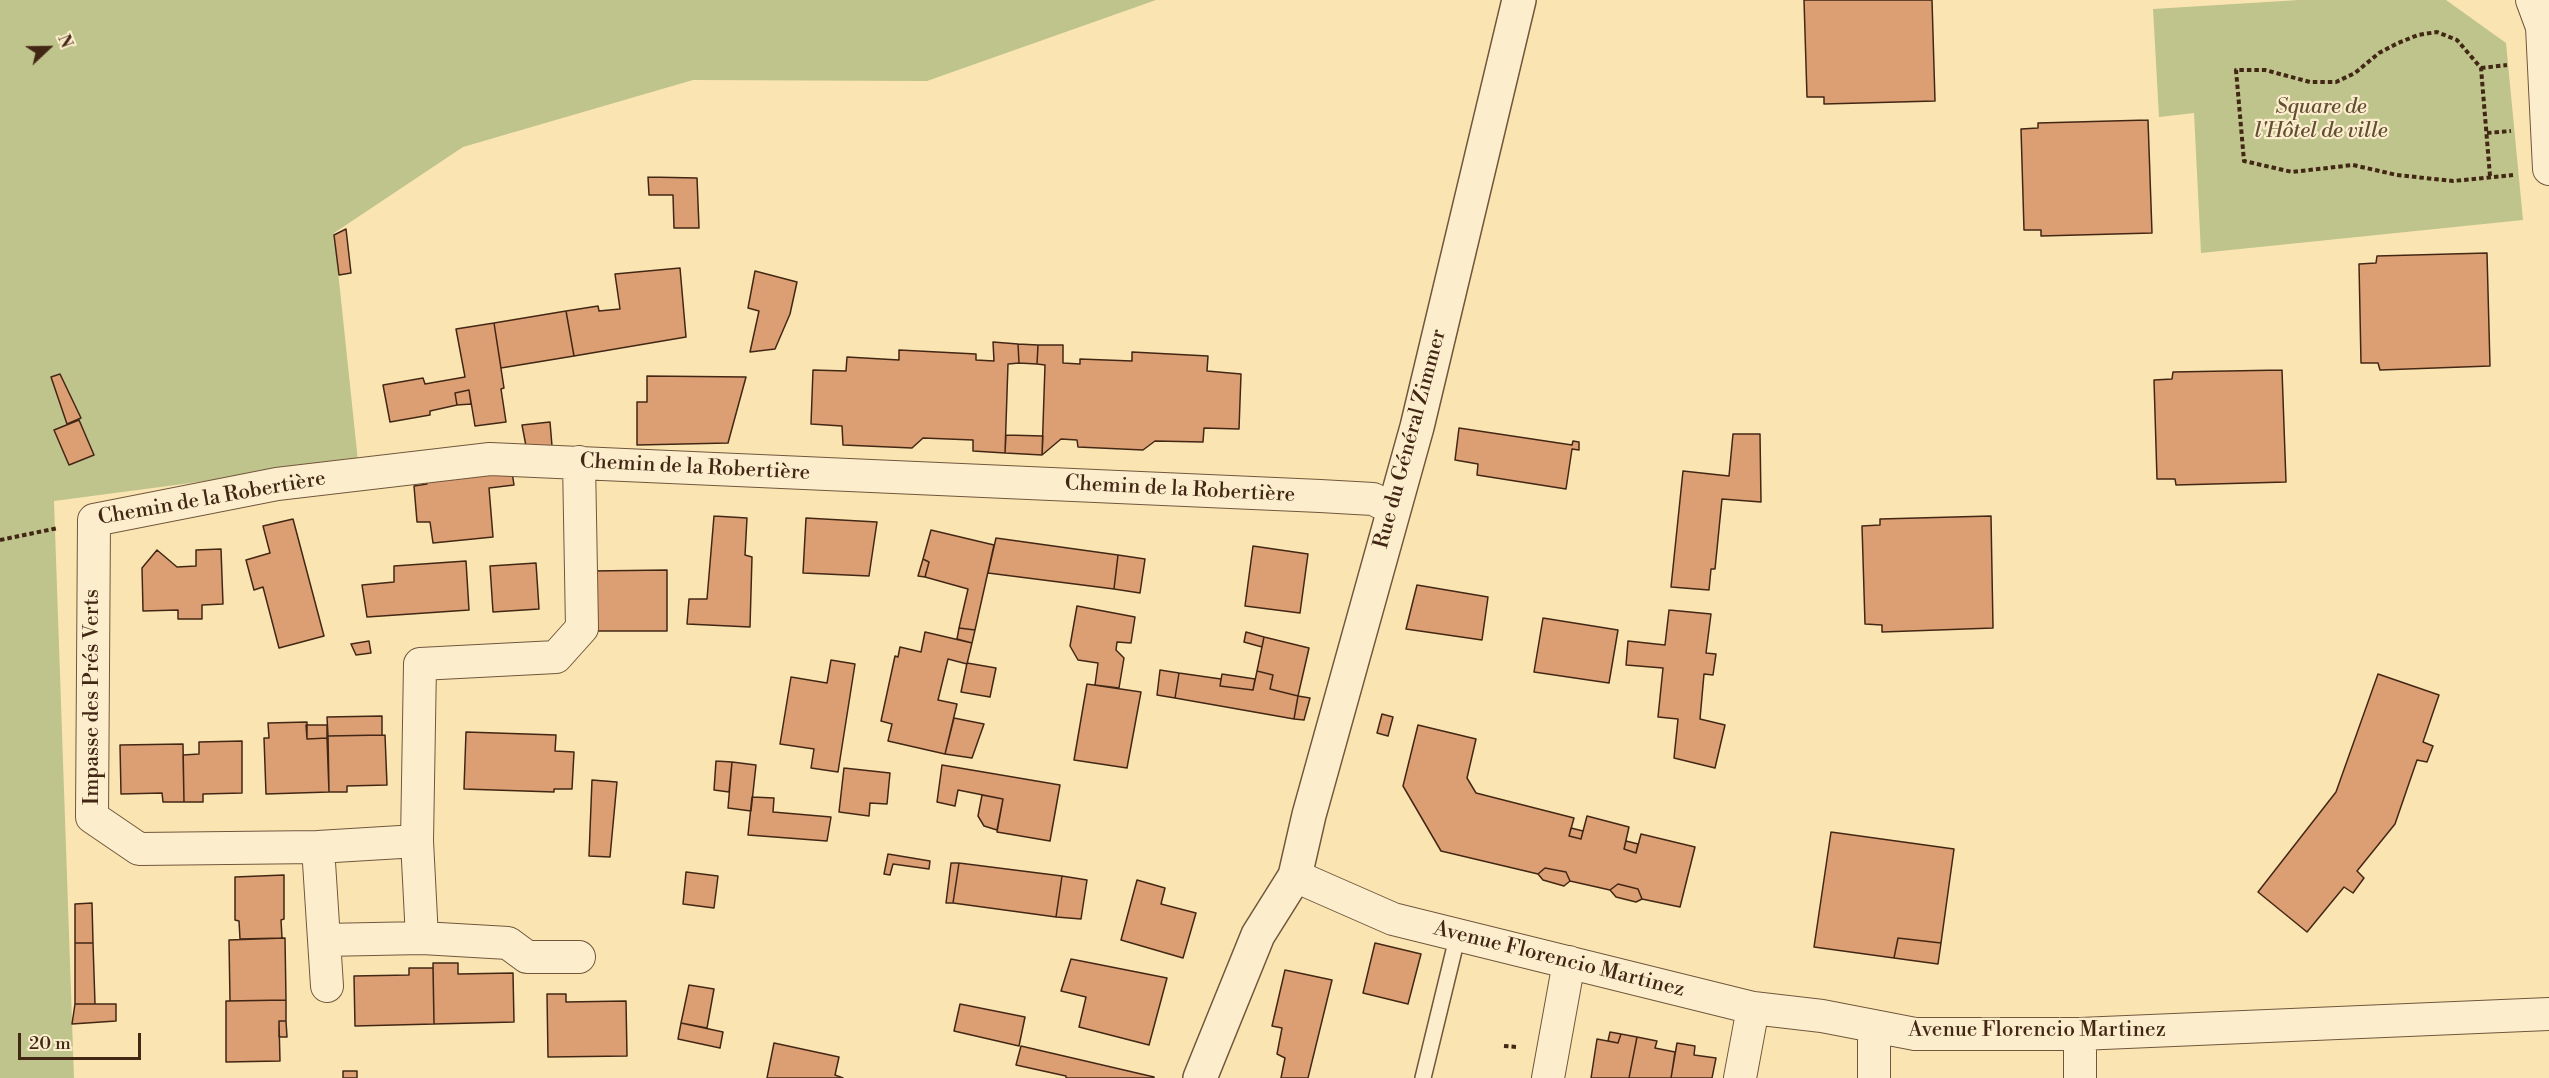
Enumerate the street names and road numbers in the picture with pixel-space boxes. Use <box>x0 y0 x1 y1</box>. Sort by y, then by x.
street label: Rue du Général Zimmer <box>1370 327 1452 551</box>
street label: Chemin de la Robertière <box>579 449 811 487</box>
street label: Chemin de la Robertière <box>96 467 328 531</box>
street label: Chemin de la Robertière <box>1064 471 1296 509</box>
street label: Impasse des Prés Verts <box>80 589 106 805</box>
street label: Avenue Florencio Martinez <box>1431 917 1687 1003</box>
street label: Avenue Florencio Martinez <box>1908 1018 2166 1044</box>

